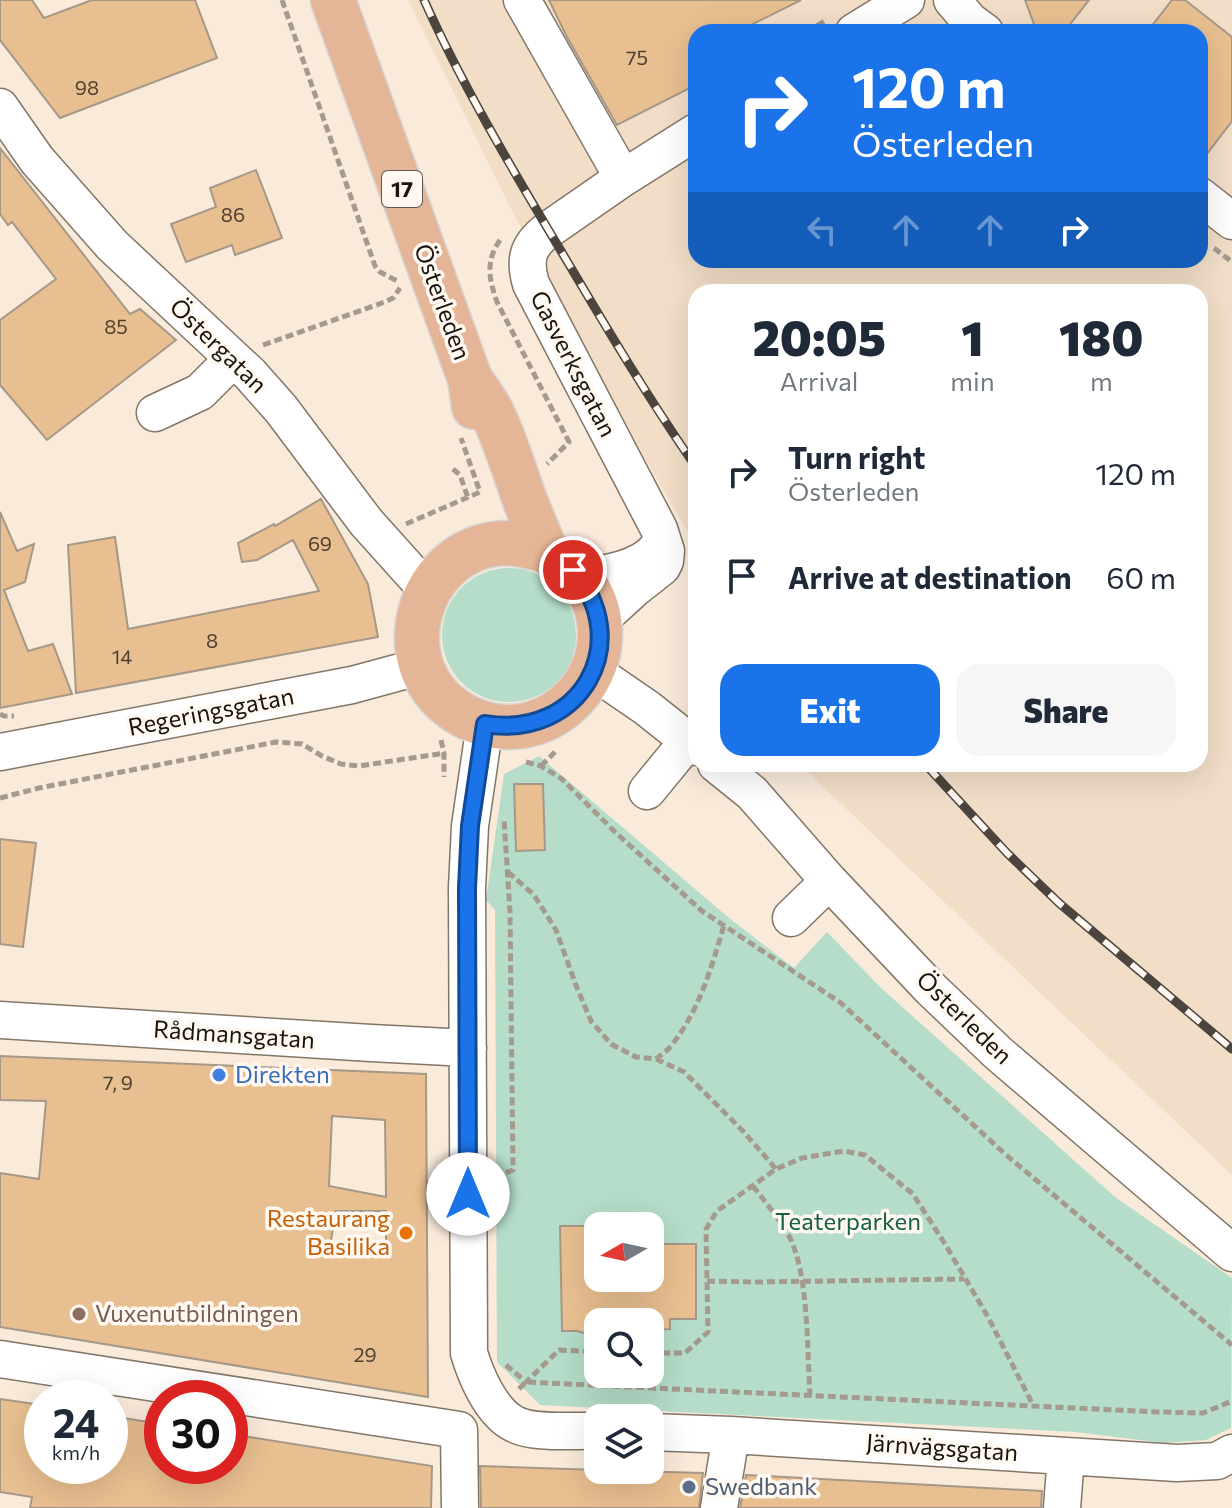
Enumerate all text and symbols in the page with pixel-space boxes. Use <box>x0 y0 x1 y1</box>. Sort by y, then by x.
house number: 75 <box>626 45 648 69</box>
text: 120 m <box>852 51 1006 120</box>
icon: right <box>720 56 824 160</box>
house number: 98 <box>75 75 99 99</box>
text: Österleden <box>852 120 1034 164</box>
road number: 17 <box>382 171 422 207</box>
house number: 86 <box>221 202 245 226</box>
icon: left <box>800 208 844 252</box>
icon: ahead <box>884 208 928 252</box>
icon: ahead <box>968 208 1012 252</box>
icon: right <box>1052 208 1096 252</box>
street label: Österleden <box>409 239 478 363</box>
street label: Gasverksgatan <box>525 285 624 441</box>
street label: Östergatan <box>164 291 274 398</box>
text: 20:05 <box>752 307 886 366</box>
text: 1 <box>961 307 984 366</box>
text: 180 <box>1059 307 1144 366</box>
house number: 85 <box>104 314 128 338</box>
text: Arrival <box>780 365 858 396</box>
text: min <box>950 365 995 396</box>
text: m <box>1090 365 1113 396</box>
text: Turn right <box>788 438 925 475</box>
icon: right <box>720 450 764 494</box>
text: 120 m <box>1095 454 1176 491</box>
text: Österleden <box>788 475 920 506</box>
house number: 69 <box>308 531 332 555</box>
pin <box>539 536 607 604</box>
icon: arrive <box>551 548 595 592</box>
icon: arrive <box>720 554 764 598</box>
text: Arrive at destination <box>788 558 1072 595</box>
text: 60 m <box>1106 558 1176 595</box>
house number: 8 <box>206 628 218 652</box>
house number: 14 <box>112 644 132 668</box>
button: Exit <box>720 664 940 756</box>
button: Share <box>956 664 1176 756</box>
street label: Regeringsgatan <box>125 680 296 741</box>
street label: Österleden <box>911 964 1019 1070</box>
street label: Rådmansgatan <box>152 1013 316 1054</box>
place label: Direkten <box>235 1059 330 1088</box>
marker: Direkten <box>210 1066 228 1084</box>
house number: 7, 9 <box>103 1070 133 1094</box>
position arrow <box>426 1152 510 1236</box>
place label: Restaurang Basilika <box>267 1203 390 1260</box>
park label: Teaterparken <box>775 1206 921 1235</box>
north arrow <box>584 1212 664 1292</box>
map controls <box>584 1212 664 1484</box>
marker: Restaurang Basilika <box>397 1224 415 1242</box>
place label: Vuxenutbildningen <box>95 1298 299 1327</box>
marker: Vuxenutbildningen <box>70 1305 88 1323</box>
button: search <box>584 1308 664 1388</box>
house number: 29 <box>353 1342 377 1366</box>
speed limit sign: 30 <box>144 1380 248 1484</box>
text: 24 <box>53 1397 99 1446</box>
button: layers <box>584 1404 664 1484</box>
street label: Järnvägsgatan <box>865 1427 1019 1466</box>
text: km/h <box>52 1440 100 1464</box>
place label: Swedbank <box>705 1471 817 1500</box>
marker: Swedbank <box>680 1478 698 1496</box>

